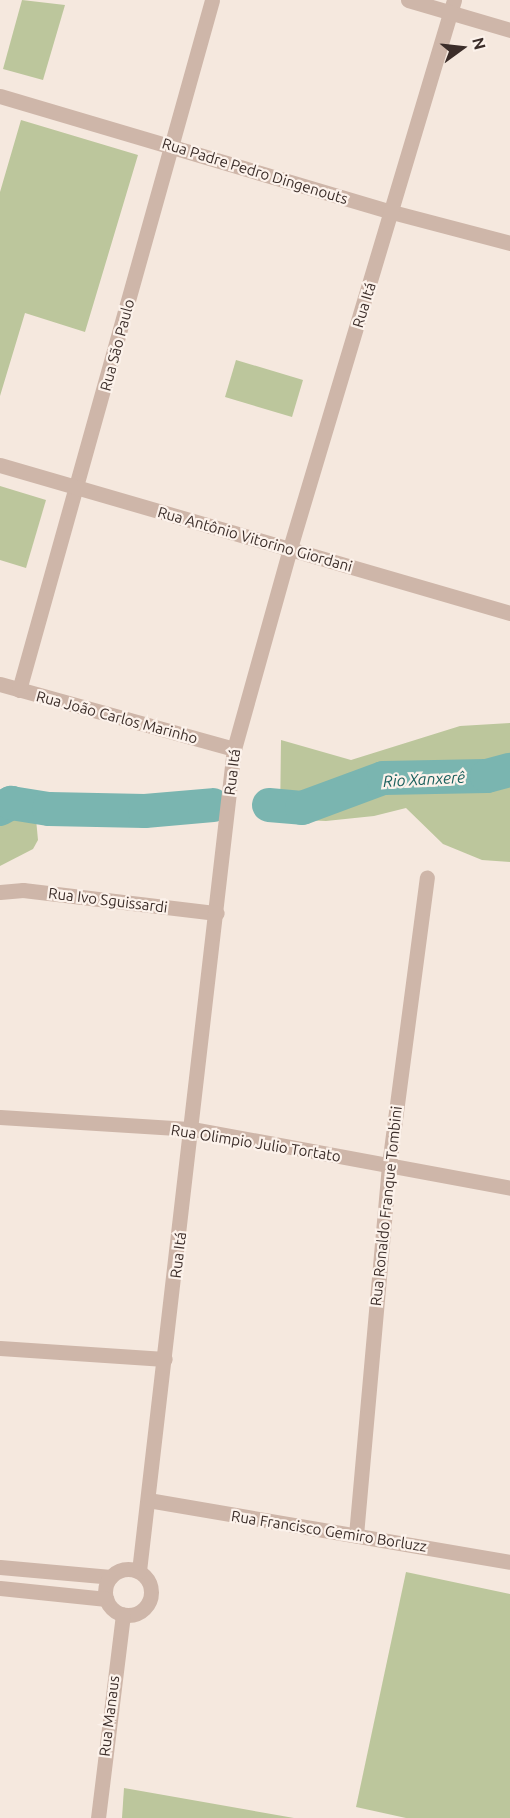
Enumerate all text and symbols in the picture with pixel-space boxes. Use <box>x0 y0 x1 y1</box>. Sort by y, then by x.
north arrow <box>432 18 492 78</box>
text: N <box>469 35 490 51</box>
street label: Rua Padre Pedro Dingenouts <box>160 134 350 208</box>
street label: Rua Itá <box>349 280 379 330</box>
street label: Rua São Paulo <box>96 297 138 393</box>
street label: Rua Antônio Vitorino Giordani <box>156 503 354 575</box>
street label: Rua João Carlos Marinho <box>34 687 200 747</box>
street label: Rua Itá <box>220 748 244 796</box>
water label: Rio Xanxerê <box>382 767 466 791</box>
street label: Rua Ivo Sguissardi <box>47 884 169 916</box>
street label: Rua Ronaldo Franque Tombini <box>367 1105 405 1307</box>
street label: Rua Olimpio Julio Tortato <box>170 1121 342 1165</box>
street label: Rua Itá <box>166 1231 190 1279</box>
street label: Rua Francisco Gemiro Borluzz <box>230 1507 428 1555</box>
street label: Rua Manaus <box>95 1675 123 1757</box>

